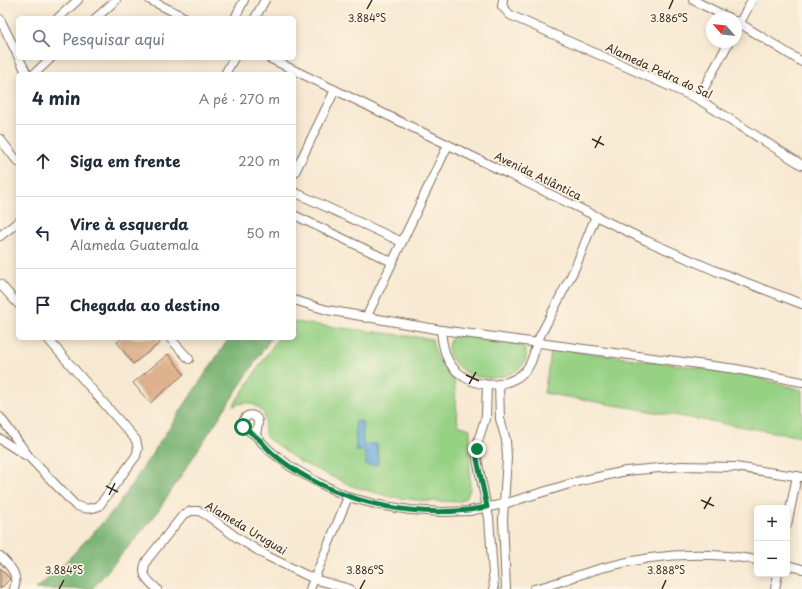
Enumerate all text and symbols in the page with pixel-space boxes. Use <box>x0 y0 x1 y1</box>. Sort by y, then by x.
text: 3.884°S <box>348 10 386 25</box>
text: 3.886°S <box>650 10 688 25</box>
north arrow <box>706 12 742 48</box>
search box <box>16 16 296 60</box>
icon: search <box>30 27 52 49</box>
text: Pesquisar aqui <box>62 27 165 50</box>
street label: Alameda Pedra do Sal <box>603 38 715 103</box>
text: 4 min <box>32 85 80 111</box>
text: A pé · 270 m <box>199 89 280 108</box>
street label: Avenida Atlântica <box>492 147 585 204</box>
text: Siga em frente <box>70 149 180 172</box>
icon: ahead <box>32 150 54 172</box>
text: 220 m <box>238 151 280 170</box>
text: Vire à esquerda <box>70 212 189 235</box>
icon: left <box>32 222 54 244</box>
text: 50 m <box>246 223 280 242</box>
text: Alameda Guatemala <box>70 235 199 254</box>
text: Chegada ao destino <box>70 293 220 316</box>
icon: arrive <box>32 294 54 316</box>
route start <box>234 418 252 436</box>
route end <box>468 440 486 458</box>
street label: Alameda Uruguai <box>202 497 290 559</box>
map controls <box>754 505 790 577</box>
button: + <box>754 505 790 541</box>
button: − <box>754 541 790 577</box>
text: 3.884°S <box>45 562 83 577</box>
text: 3.886°S <box>346 562 384 577</box>
text: 3.888°S <box>647 562 685 577</box>

